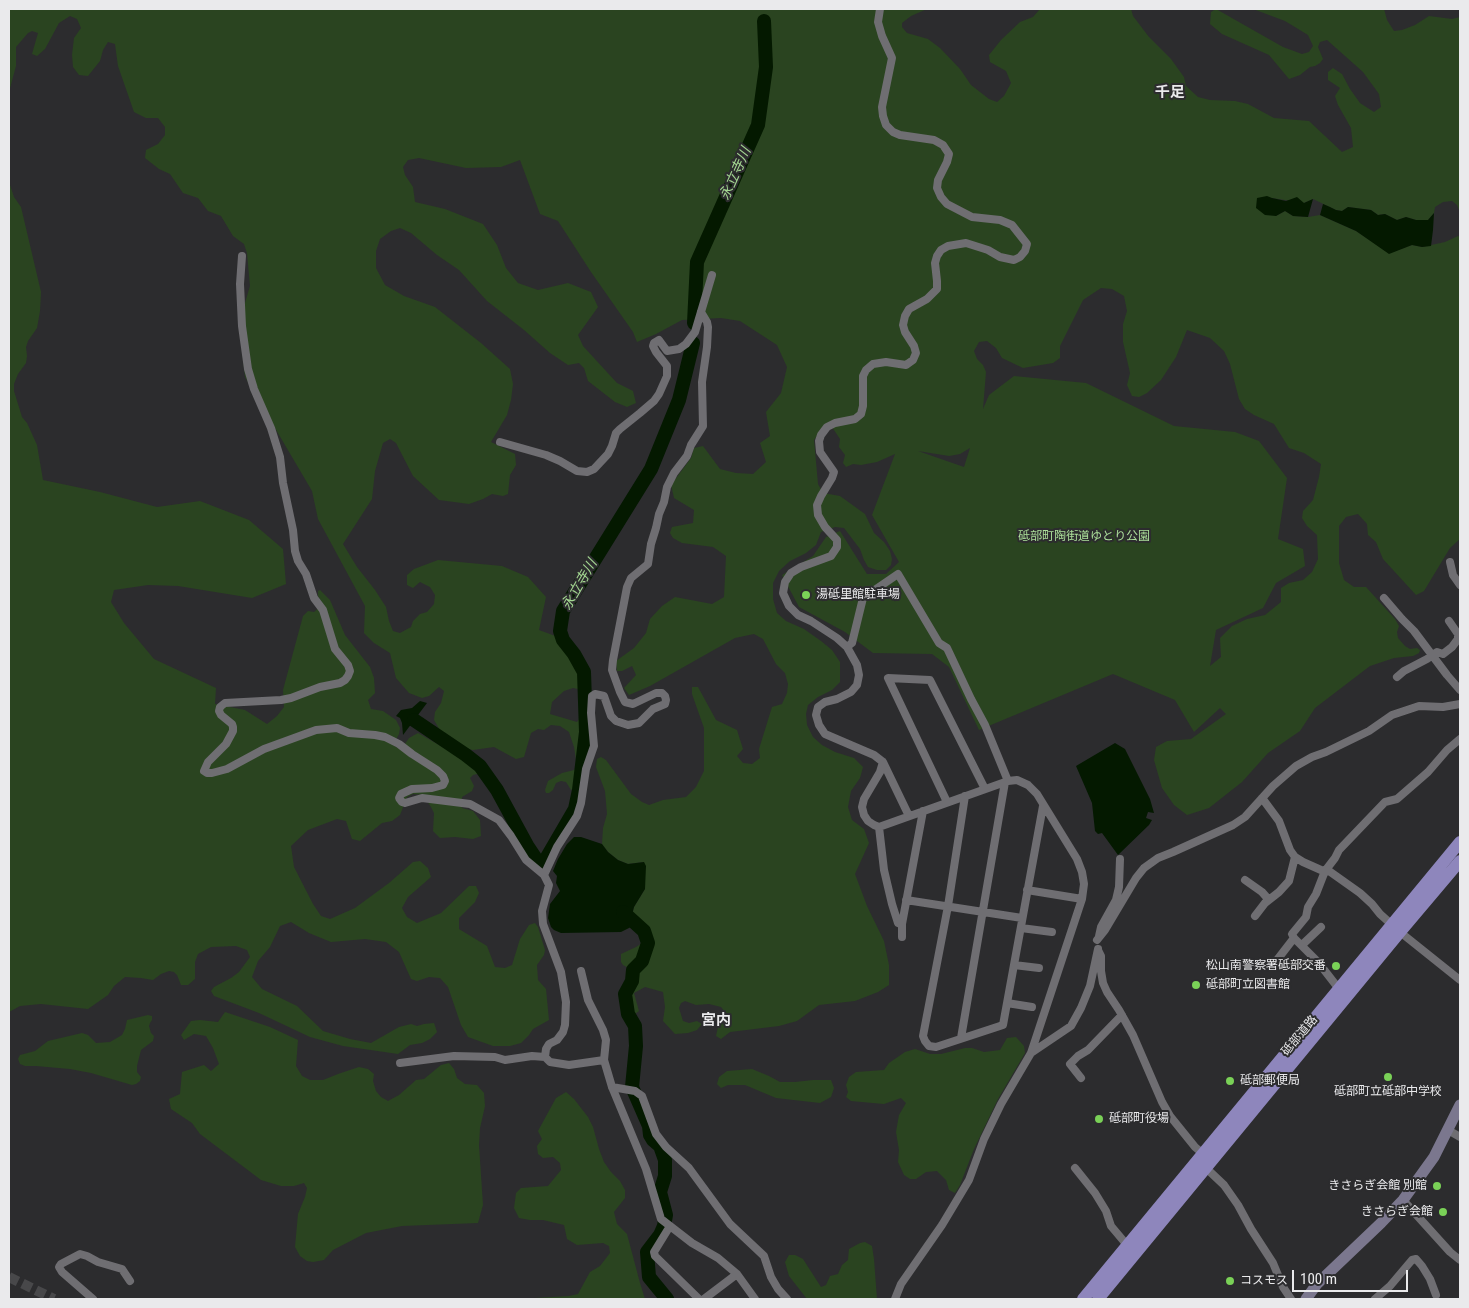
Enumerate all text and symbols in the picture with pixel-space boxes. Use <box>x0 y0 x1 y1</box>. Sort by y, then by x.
district label: 千足 <box>1155 84 1185 102</box>
water label: 永立寺川 <box>717 145 755 203</box>
park label: 砥部町陶街道ゆとり公園 <box>1018 530 1150 544</box>
water label: 永立寺川 <box>559 557 601 613</box>
place label: 湯砥里館駐車場 <box>816 588 900 602</box>
marker: 湯砥里館駐車場 <box>800 589 812 601</box>
place label: 松山南警察署砥部交番 <box>1206 959 1326 973</box>
marker: 松山南警察署砥部交番 <box>1330 960 1342 972</box>
place label: 砥部町立図書館 <box>1206 978 1290 992</box>
marker: 砥部町立図書館 <box>1190 979 1202 991</box>
district label: 宮内 <box>701 1012 731 1030</box>
street label: 砥部道路 <box>1279 1013 1321 1059</box>
marker: 砥部町立砥部中学校 <box>1382 1071 1394 1083</box>
place label: 砥部郵便局 <box>1240 1074 1300 1088</box>
marker: 砥部郵便局 <box>1224 1075 1236 1087</box>
place label: 砥部町立砥部中学校 <box>1334 1085 1442 1099</box>
place label: 砥部町役場 <box>1109 1112 1169 1126</box>
marker: 砥部町役場 <box>1093 1113 1105 1125</box>
place label: きさらぎ会館 別館 <box>1328 1179 1427 1193</box>
marker: きさらぎ会館 別館 <box>1431 1180 1443 1192</box>
place label: きさらぎ会館 <box>1361 1205 1433 1219</box>
marker: きさらぎ会館 <box>1437 1206 1449 1218</box>
scale bar <box>1294 1260 1410 1292</box>
text: 100 m <box>1300 1270 1337 1288</box>
place label: コスモス <box>1240 1274 1288 1288</box>
marker: コスモス <box>1224 1275 1236 1287</box>

